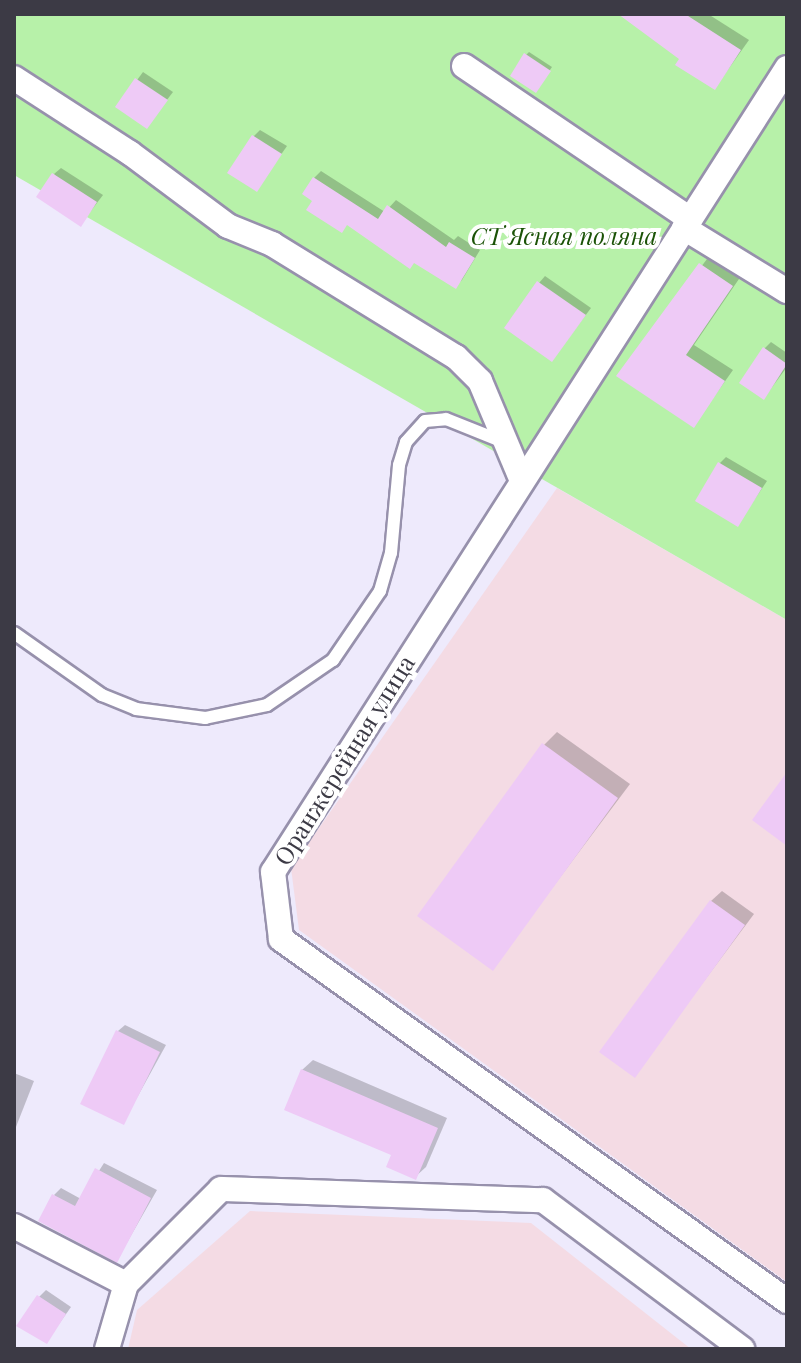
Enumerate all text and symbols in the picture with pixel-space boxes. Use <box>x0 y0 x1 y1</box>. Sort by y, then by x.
park label: СТ Ясная поляна <box>471 222 657 250</box>
street label: Оранжерейная улица <box>268 650 420 870</box>

